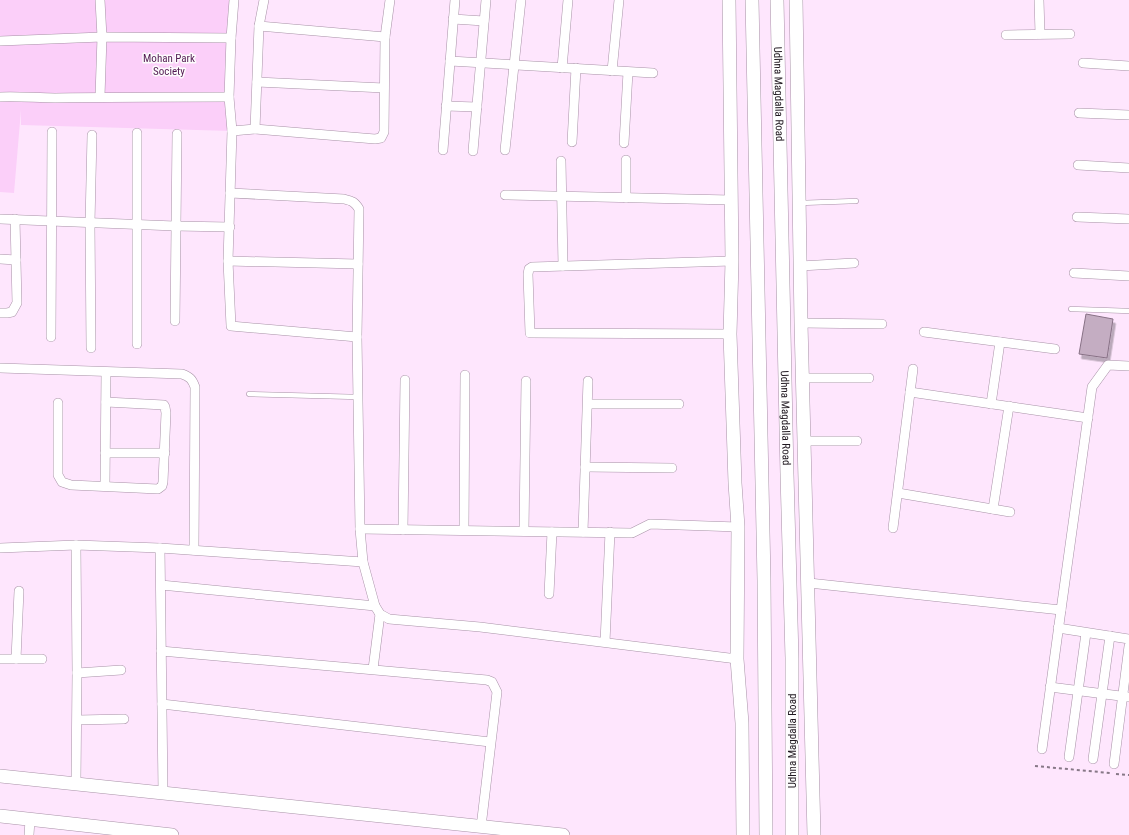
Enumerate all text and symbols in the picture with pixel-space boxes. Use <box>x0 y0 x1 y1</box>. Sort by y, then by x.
street label: Udhna Magdalla Road <box>771 46 786 142</box>
park label: Mohan Park Society <box>143 52 195 78</box>
street label: Udhna Magdalla Road <box>778 370 793 465</box>
street label: Udhna Magdalla Road <box>786 694 799 788</box>

